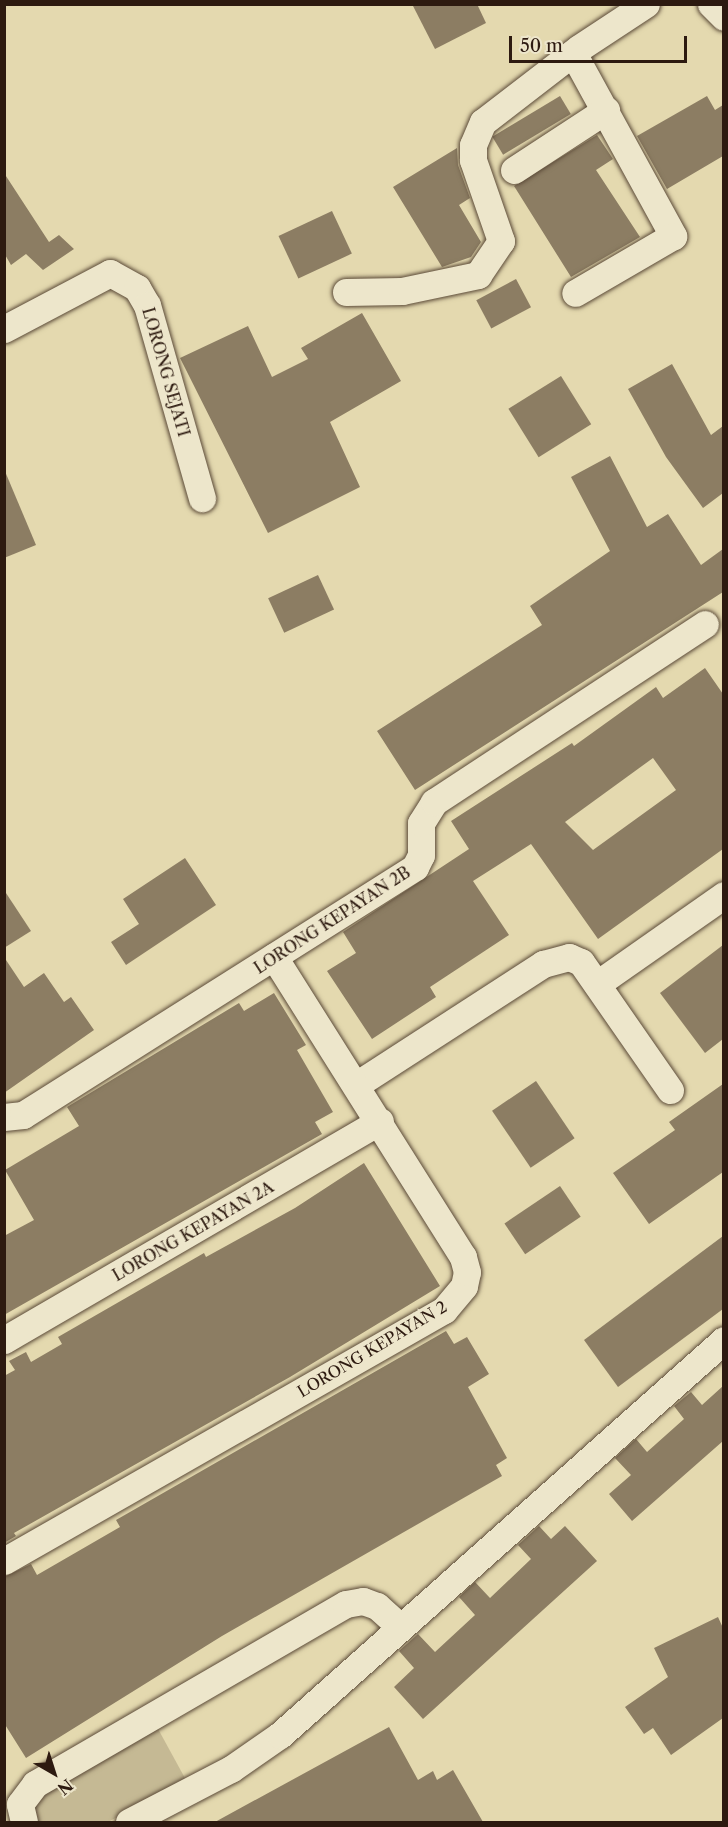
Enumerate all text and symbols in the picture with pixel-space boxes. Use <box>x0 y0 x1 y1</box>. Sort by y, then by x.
scale bar <box>512 24 690 62</box>
text: 50 m <box>520 35 563 57</box>
street label: LORONG SEJATI <box>138 305 194 439</box>
street label: LORONG KEPAYAN 2B <box>250 862 414 978</box>
street label: LORONG KEPAYAN 2A <box>109 1177 277 1285</box>
street label: LORONG KEPAYAN 2 <box>294 1297 450 1401</box>
north arrow <box>24 1743 84 1803</box>
text: N <box>54 1775 77 1799</box>

